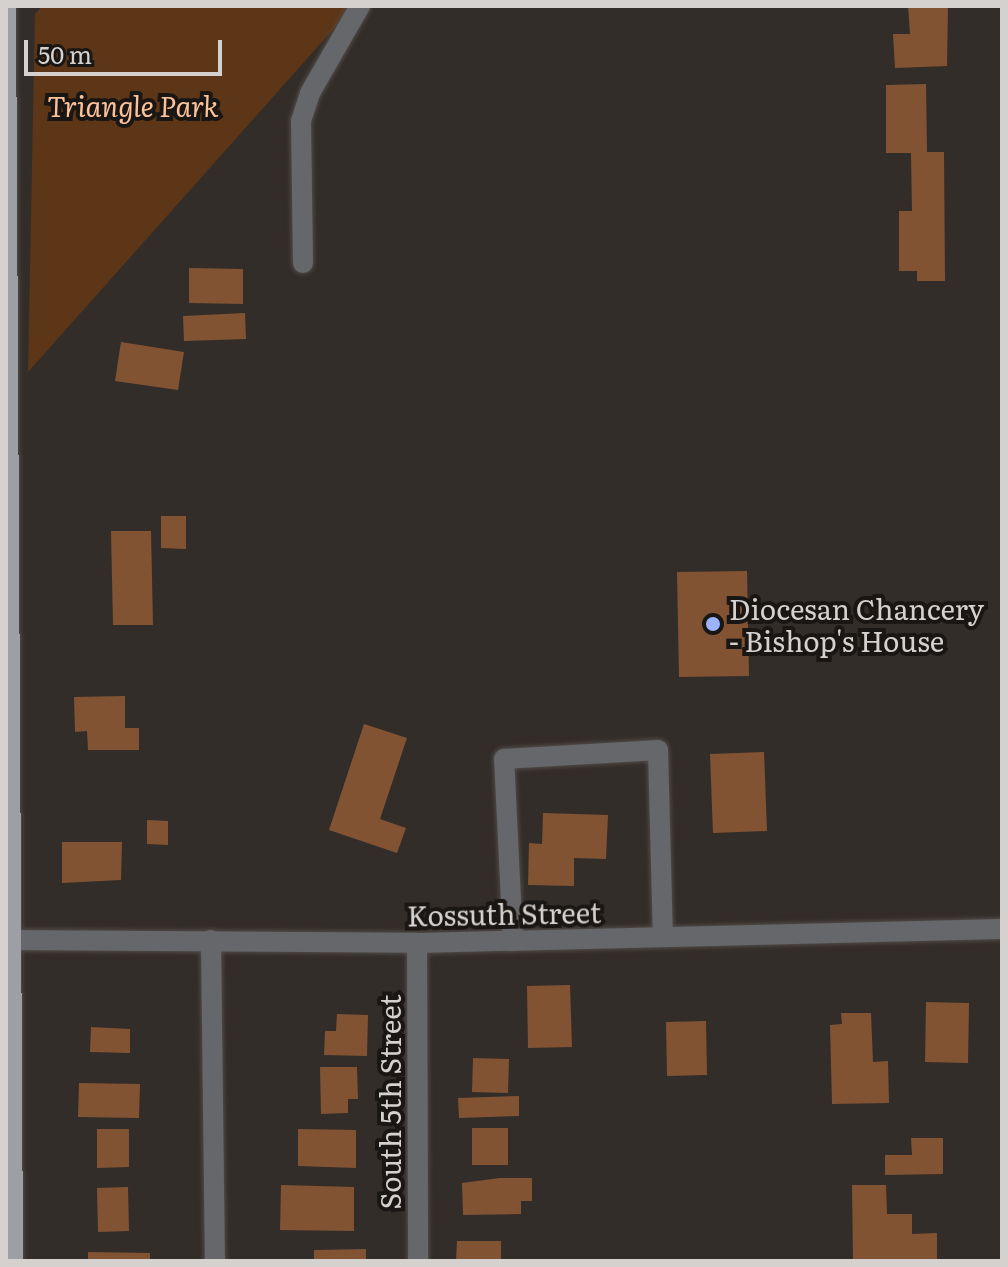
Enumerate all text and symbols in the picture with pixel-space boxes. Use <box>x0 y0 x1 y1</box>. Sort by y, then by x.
scale bar <box>28 24 226 74</box>
text: 50 m <box>38 36 92 71</box>
park label: Triangle Park <box>47 88 219 122</box>
place label: Diocesan Chancery - Bishop's House <box>729 591 984 657</box>
marker: Diocesan Chancery - Bishop's House <box>704 615 722 633</box>
street label: Kossuth Street <box>407 895 601 931</box>
street label: South 5th Street <box>372 994 406 1210</box>

